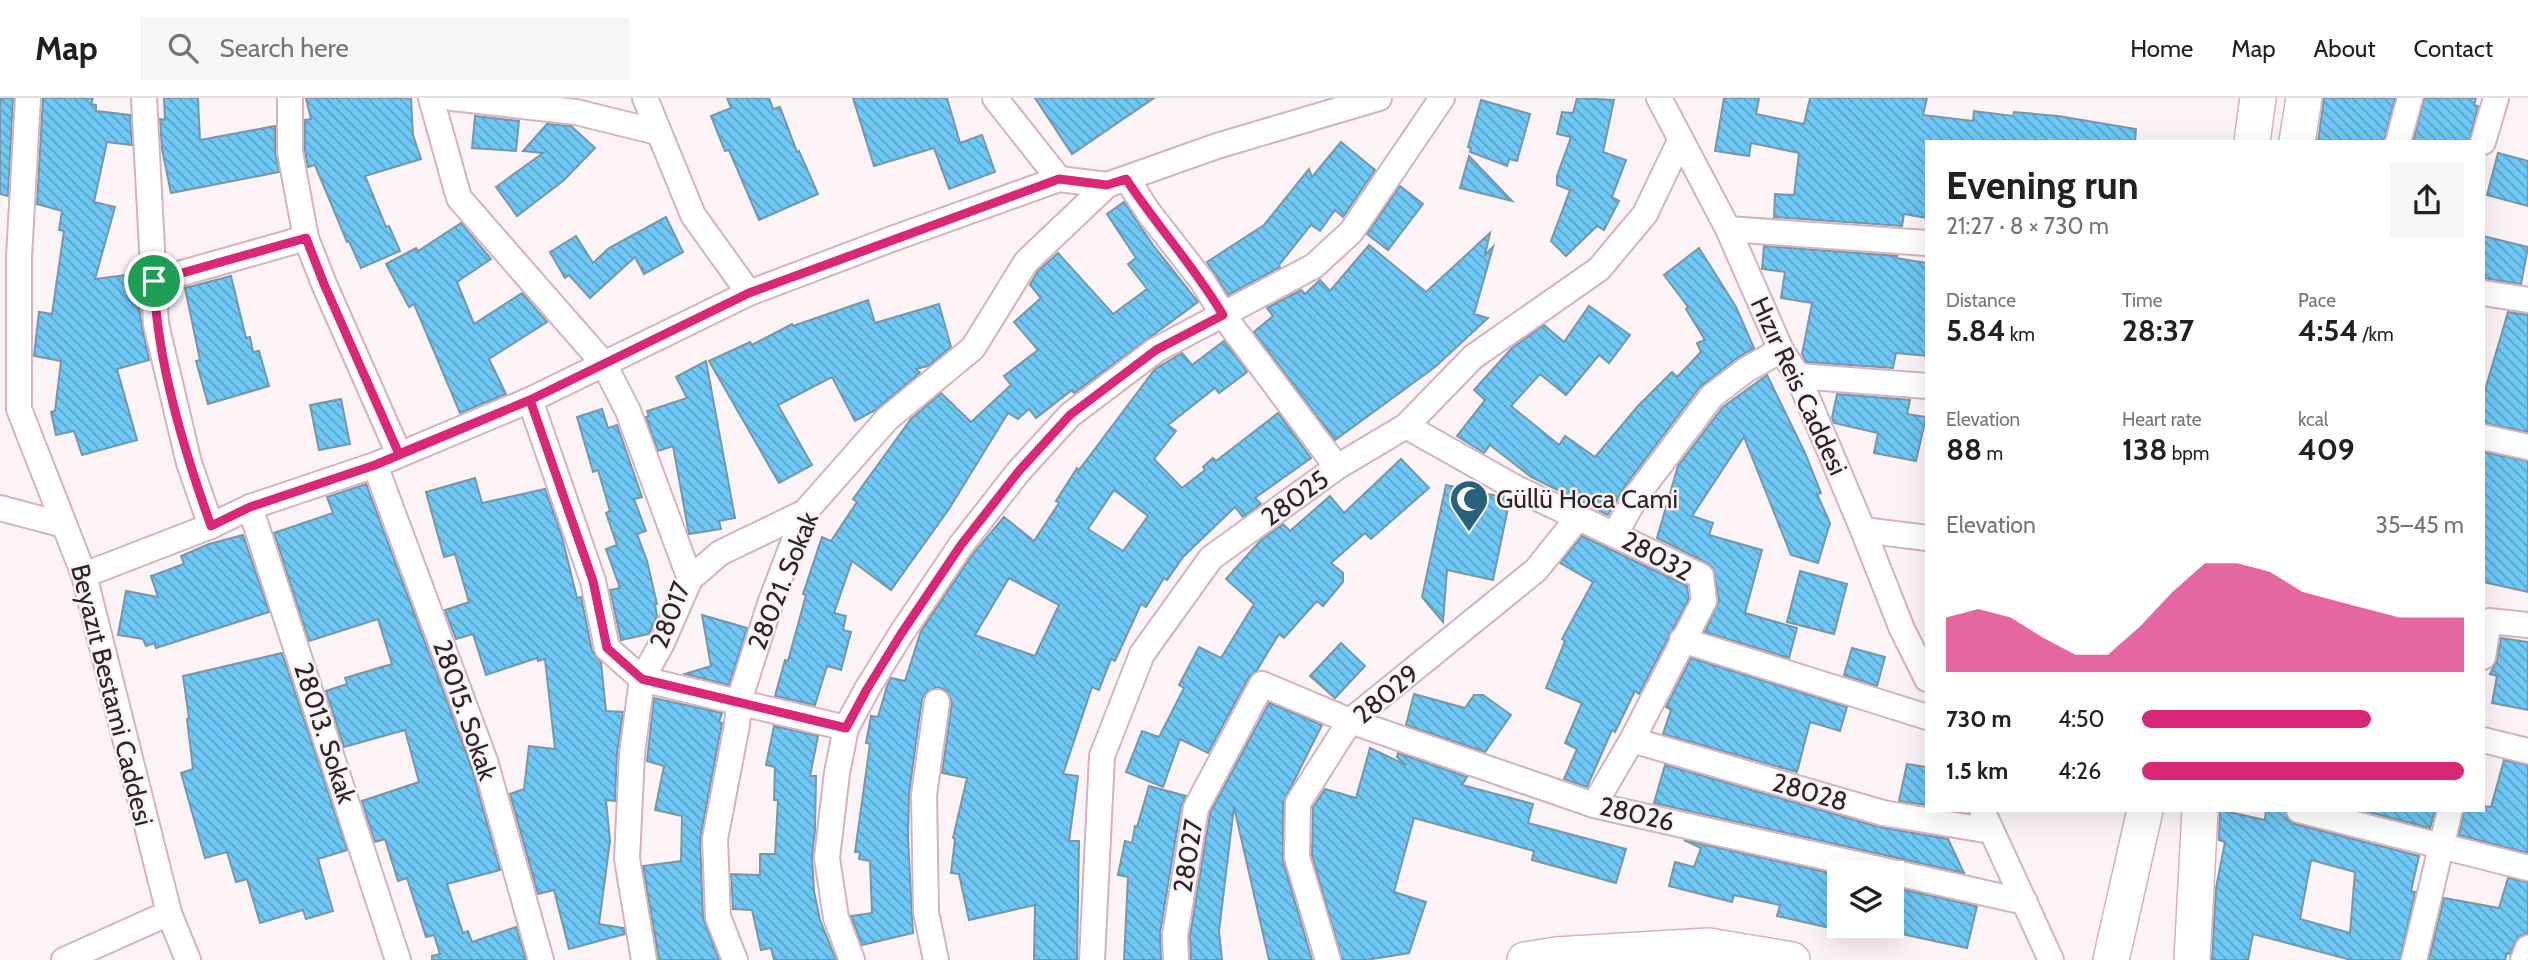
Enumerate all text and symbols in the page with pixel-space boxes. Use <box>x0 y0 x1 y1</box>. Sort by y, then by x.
search box <box>140 17 630 80</box>
text: Map <box>35 28 98 68</box>
icon: search <box>164 29 202 67</box>
text: Search here <box>220 32 349 64</box>
text: Home <box>2130 34 2193 63</box>
text: Map <box>2231 34 2276 63</box>
text: About <box>2314 34 2376 63</box>
text: Contact <box>2414 34 2493 63</box>
text: Evening run <box>1946 162 2139 209</box>
button: share <box>2390 163 2464 237</box>
text: 21:27 · 8 × 730 m <box>1946 212 2109 240</box>
pin <box>124 251 184 311</box>
icon: arrive <box>135 262 173 300</box>
text: Distance <box>1946 289 2016 312</box>
text: Time <box>2122 289 2162 312</box>
text: Pace <box>2298 289 2336 312</box>
street label: Hızır Reis Caddesi <box>1744 292 1854 480</box>
text: 5.84 <box>1946 312 2006 349</box>
text: 28:37 <box>2122 312 2194 349</box>
text: 4:54 <box>2298 312 2358 349</box>
text: km <box>2006 323 2035 346</box>
text: /km <box>2358 323 2394 346</box>
text: Elevation <box>1946 408 2020 431</box>
text: Heart rate <box>2122 408 2202 431</box>
text: kcal <box>2298 408 2328 431</box>
text: 88 <box>1946 431 1982 468</box>
text: 138 <box>2122 431 2167 468</box>
text: 409 <box>2298 431 2355 468</box>
text: m <box>1982 442 2003 465</box>
text: bpm <box>2167 442 2209 465</box>
street label: 28025 <box>1255 463 1335 533</box>
mosque icon: Güllü Hoca Cami <box>1448 478 1490 533</box>
place label: Güllü Hoca Cami <box>1496 483 1678 515</box>
street label: 28021. Sokak <box>741 507 825 655</box>
text: Elevation <box>1946 511 2036 539</box>
text: 35–45 m <box>2376 511 2464 539</box>
street label: 28032 <box>1616 524 1698 588</box>
street label: Beyazıt Bestami Caddesi <box>64 561 160 829</box>
street label: 28017 <box>643 577 697 653</box>
street label: 28015. Sokak <box>426 636 504 785</box>
street label: 28029 <box>1347 657 1425 731</box>
street label: 28013. Sokak <box>287 658 363 808</box>
text: 730 m <box>1946 705 2012 733</box>
text: 4:50 <box>2058 705 2105 733</box>
text: 1.5 km <box>1946 757 2008 785</box>
text: 4:26 <box>2058 757 2101 785</box>
street label: 28028 <box>1769 766 1851 818</box>
street label: 28026 <box>1596 790 1678 838</box>
street label: 28027 <box>1166 817 1210 895</box>
map controls <box>1827 861 1904 938</box>
button: layers <box>1827 861 1904 938</box>

